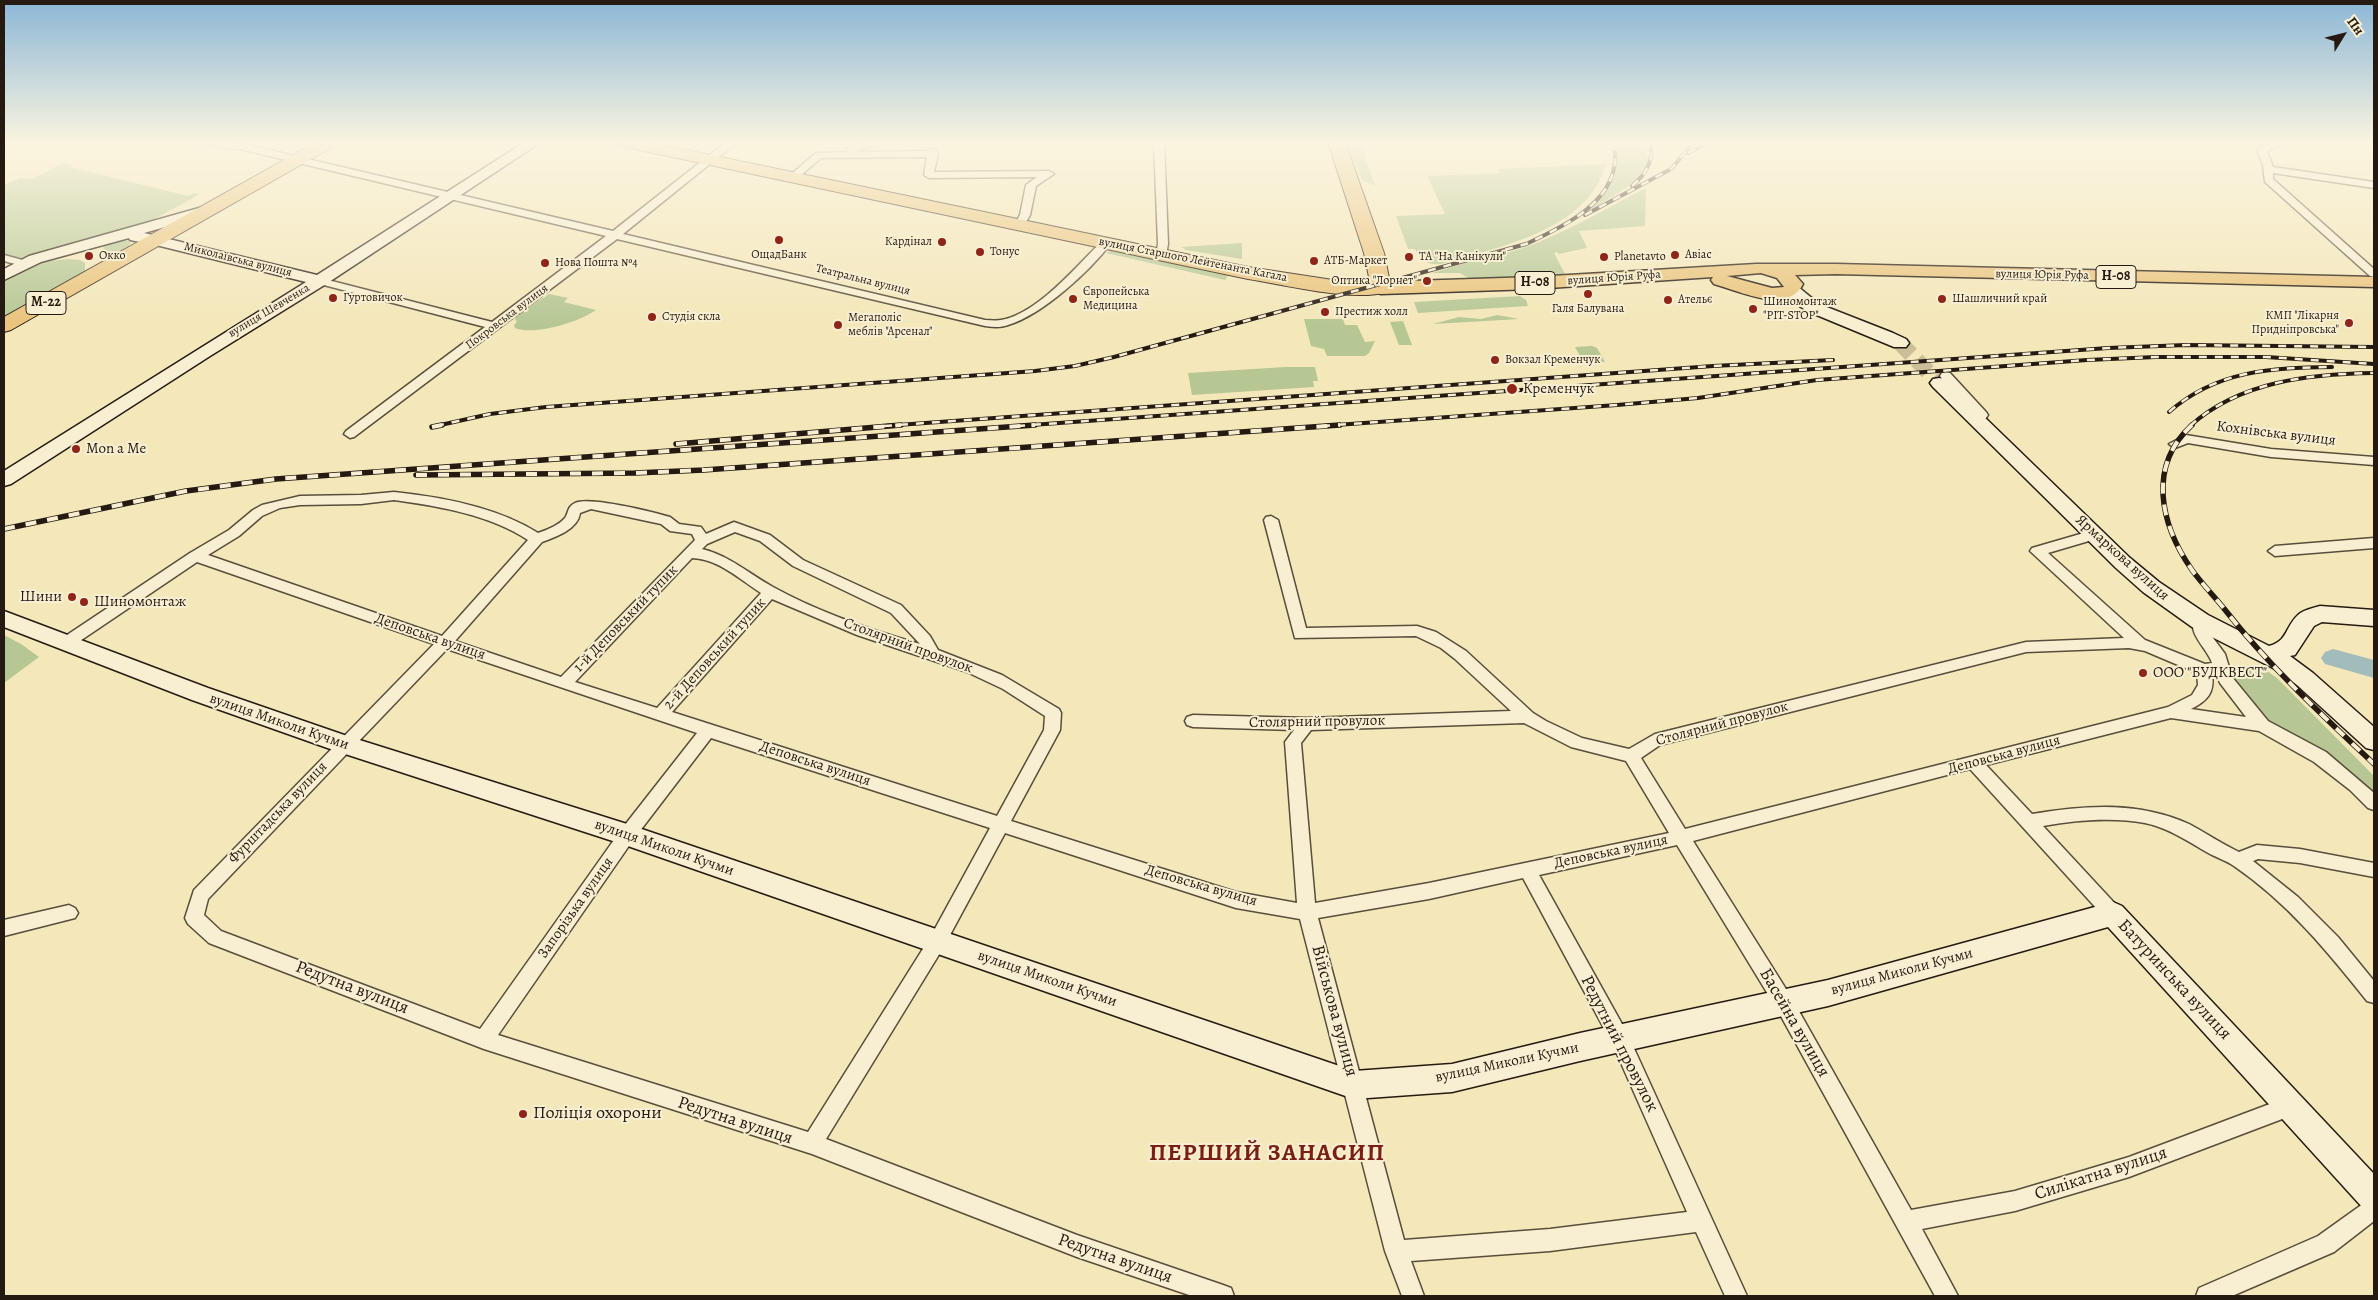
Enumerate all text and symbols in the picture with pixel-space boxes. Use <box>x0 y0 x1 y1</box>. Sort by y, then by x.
north arrow <box>2318 10 2368 60</box>
text: Пн <box>2342 13 2369 39</box>
marker: ОщадБанк <box>773 234 785 246</box>
place label: Кардінал <box>885 235 932 249</box>
street label: вулиця Старшого Лейтенанта Кагала <box>1098 235 1288 285</box>
marker: Кардінал <box>936 236 948 248</box>
street label: Миколаївська вулиця <box>183 240 293 280</box>
place label: Тонус <box>990 245 1019 259</box>
marker: Тонус <box>974 246 986 258</box>
place label: ОщадБанк <box>751 248 807 262</box>
place label: Авіас <box>1685 248 1712 262</box>
place label: Окко <box>99 249 126 263</box>
marker: Авіас <box>1669 249 1681 261</box>
marker: Окко <box>83 250 95 262</box>
place label: ТА "На Канікули" <box>1419 250 1506 264</box>
place label: Planetavto <box>1614 250 1666 264</box>
marker: ТА "На Канікули" <box>1403 251 1415 263</box>
marker: Planetavto <box>1598 251 1610 263</box>
place label: АТБ-Маркет <box>1324 254 1387 268</box>
marker: АТБ-Маркет <box>1308 255 1320 267</box>
place label: Нова Пошта №4 <box>555 256 638 270</box>
marker: Нова Пошта №4 <box>539 257 551 269</box>
street label: Театральна вулиця <box>814 261 912 299</box>
road number: Н-08 <box>2096 266 2136 288</box>
street label: вулиця Юрія Руфа <box>1995 267 2089 283</box>
street label: вулиця Юрія Руфа <box>1567 268 1661 288</box>
road number: Н-08 <box>1515 272 1555 294</box>
place label: Оптика "Лорнет" <box>1331 274 1417 288</box>
marker: Оптика "Лорнет" <box>1421 275 1433 287</box>
street label: вулиця Шевченка <box>226 281 312 341</box>
street label: Покровська вулиця <box>463 281 551 353</box>
place label: Європейська Медицина <box>1083 285 1150 313</box>
marker: Галя Балувана <box>1582 288 1594 300</box>
place label: Гуртовичок <box>343 291 403 305</box>
road number: М-22 <box>26 292 66 314</box>
marker: Гуртовичок <box>327 292 339 304</box>
place label: Шашличний край <box>1952 292 2047 306</box>
marker: Європейська Медицина <box>1067 293 1079 305</box>
place label: Ательє <box>1678 293 1713 307</box>
marker: Шашличний край <box>1936 293 1948 305</box>
marker: Ательє <box>1662 294 1674 306</box>
place label: Шиномонтаж "PIT-STOP" <box>1763 295 1837 323</box>
place label: Галя Балувана <box>1552 302 1624 316</box>
marker: Шиномонтаж "PIT-STOP" <box>1747 303 1759 315</box>
place label: Престиж холл <box>1335 305 1408 319</box>
marker: Престиж холл <box>1319 306 1331 318</box>
place label: КМП "Лікарня Придніпровська" <box>2251 309 2339 337</box>
place label: Студія скла <box>662 310 721 324</box>
marker: Студія скла <box>646 311 658 323</box>
place label: Мегаполіс меблів "Арсенал" <box>848 311 933 339</box>
marker: КМП "Лікарня Придніпровська" <box>2343 317 2355 329</box>
marker: Мегаполіс меблів "Арсенал" <box>832 319 844 331</box>
place label: Вокзал Кременчук <box>1505 353 1600 367</box>
marker: Вокзал Кременчук <box>1489 354 1501 366</box>
place label: Кременчук <box>1523 380 1594 398</box>
marker: Кременчук <box>1505 382 1519 396</box>
street label: Кохнівська вулиця <box>2215 418 2337 450</box>
place label: Mon a Me <box>86 440 146 458</box>
marker: Mon a Me <box>70 443 82 455</box>
street label: Ярмаркова вулиця <box>2071 511 2173 605</box>
street label: 1-й Деповський тупик <box>570 562 682 676</box>
place label: Шини <box>20 588 62 606</box>
marker: Шини <box>66 591 78 603</box>
place label: Шиномонтаж <box>94 593 186 611</box>
street label: 2-й Деповський тупик <box>660 594 770 714</box>
marker: Шиномонтаж <box>78 596 90 608</box>
street label: Деповська вулиця <box>372 610 488 664</box>
street label: Столярний провулок <box>841 614 975 678</box>
place label: ООО "БУДКВЕСТ" <box>2153 664 2267 682</box>
marker: ООО "БУДКВЕСТ" <box>2137 667 2149 679</box>
street label: вулиця Миколи Кучми <box>207 690 351 754</box>
street label: Столярний провулок <box>1654 698 1790 750</box>
street label: Столярний провулок <box>1249 712 1385 732</box>
street label: Деповська вулиця <box>1946 731 2062 779</box>
street label: Деповська вулиця <box>757 738 873 790</box>
street label: Фурштадська вулиця <box>225 758 331 868</box>
street label: вулиця Миколи Кучми <box>592 816 736 880</box>
street label: Деповська вулиця <box>1552 831 1670 873</box>
street label: Запорізька вулиця <box>534 854 618 962</box>
street label: Деповська вулиця <box>1143 861 1259 911</box>
street label: Батуринська вулиця <box>2113 915 2235 1045</box>
street label: Військова вулиця <box>1306 943 1362 1079</box>
street label: вулиця Миколи Кучми <box>1829 944 1975 1000</box>
street label: вулиця Миколи Кучми <box>975 947 1119 1011</box>
street label: Редутна вулиця <box>292 956 412 1020</box>
street label: Басейна вулиця <box>1754 965 1834 1081</box>
street label: Редутний провулок <box>1575 972 1663 1116</box>
street label: вулиця Миколи Кучми <box>1434 1039 1580 1087</box>
street label: Редутна вулиця <box>675 1092 795 1150</box>
place label: Поліція охорони <box>533 1103 662 1125</box>
marker: Поліція охорони <box>517 1108 529 1120</box>
district label: ПЕРШИЙ ЗАНАСИП <box>1147 1140 1387 1168</box>
street label: Силікатна вулиця <box>2032 1142 2170 1206</box>
street label: Редутна вулиця <box>1055 1229 1175 1289</box>

